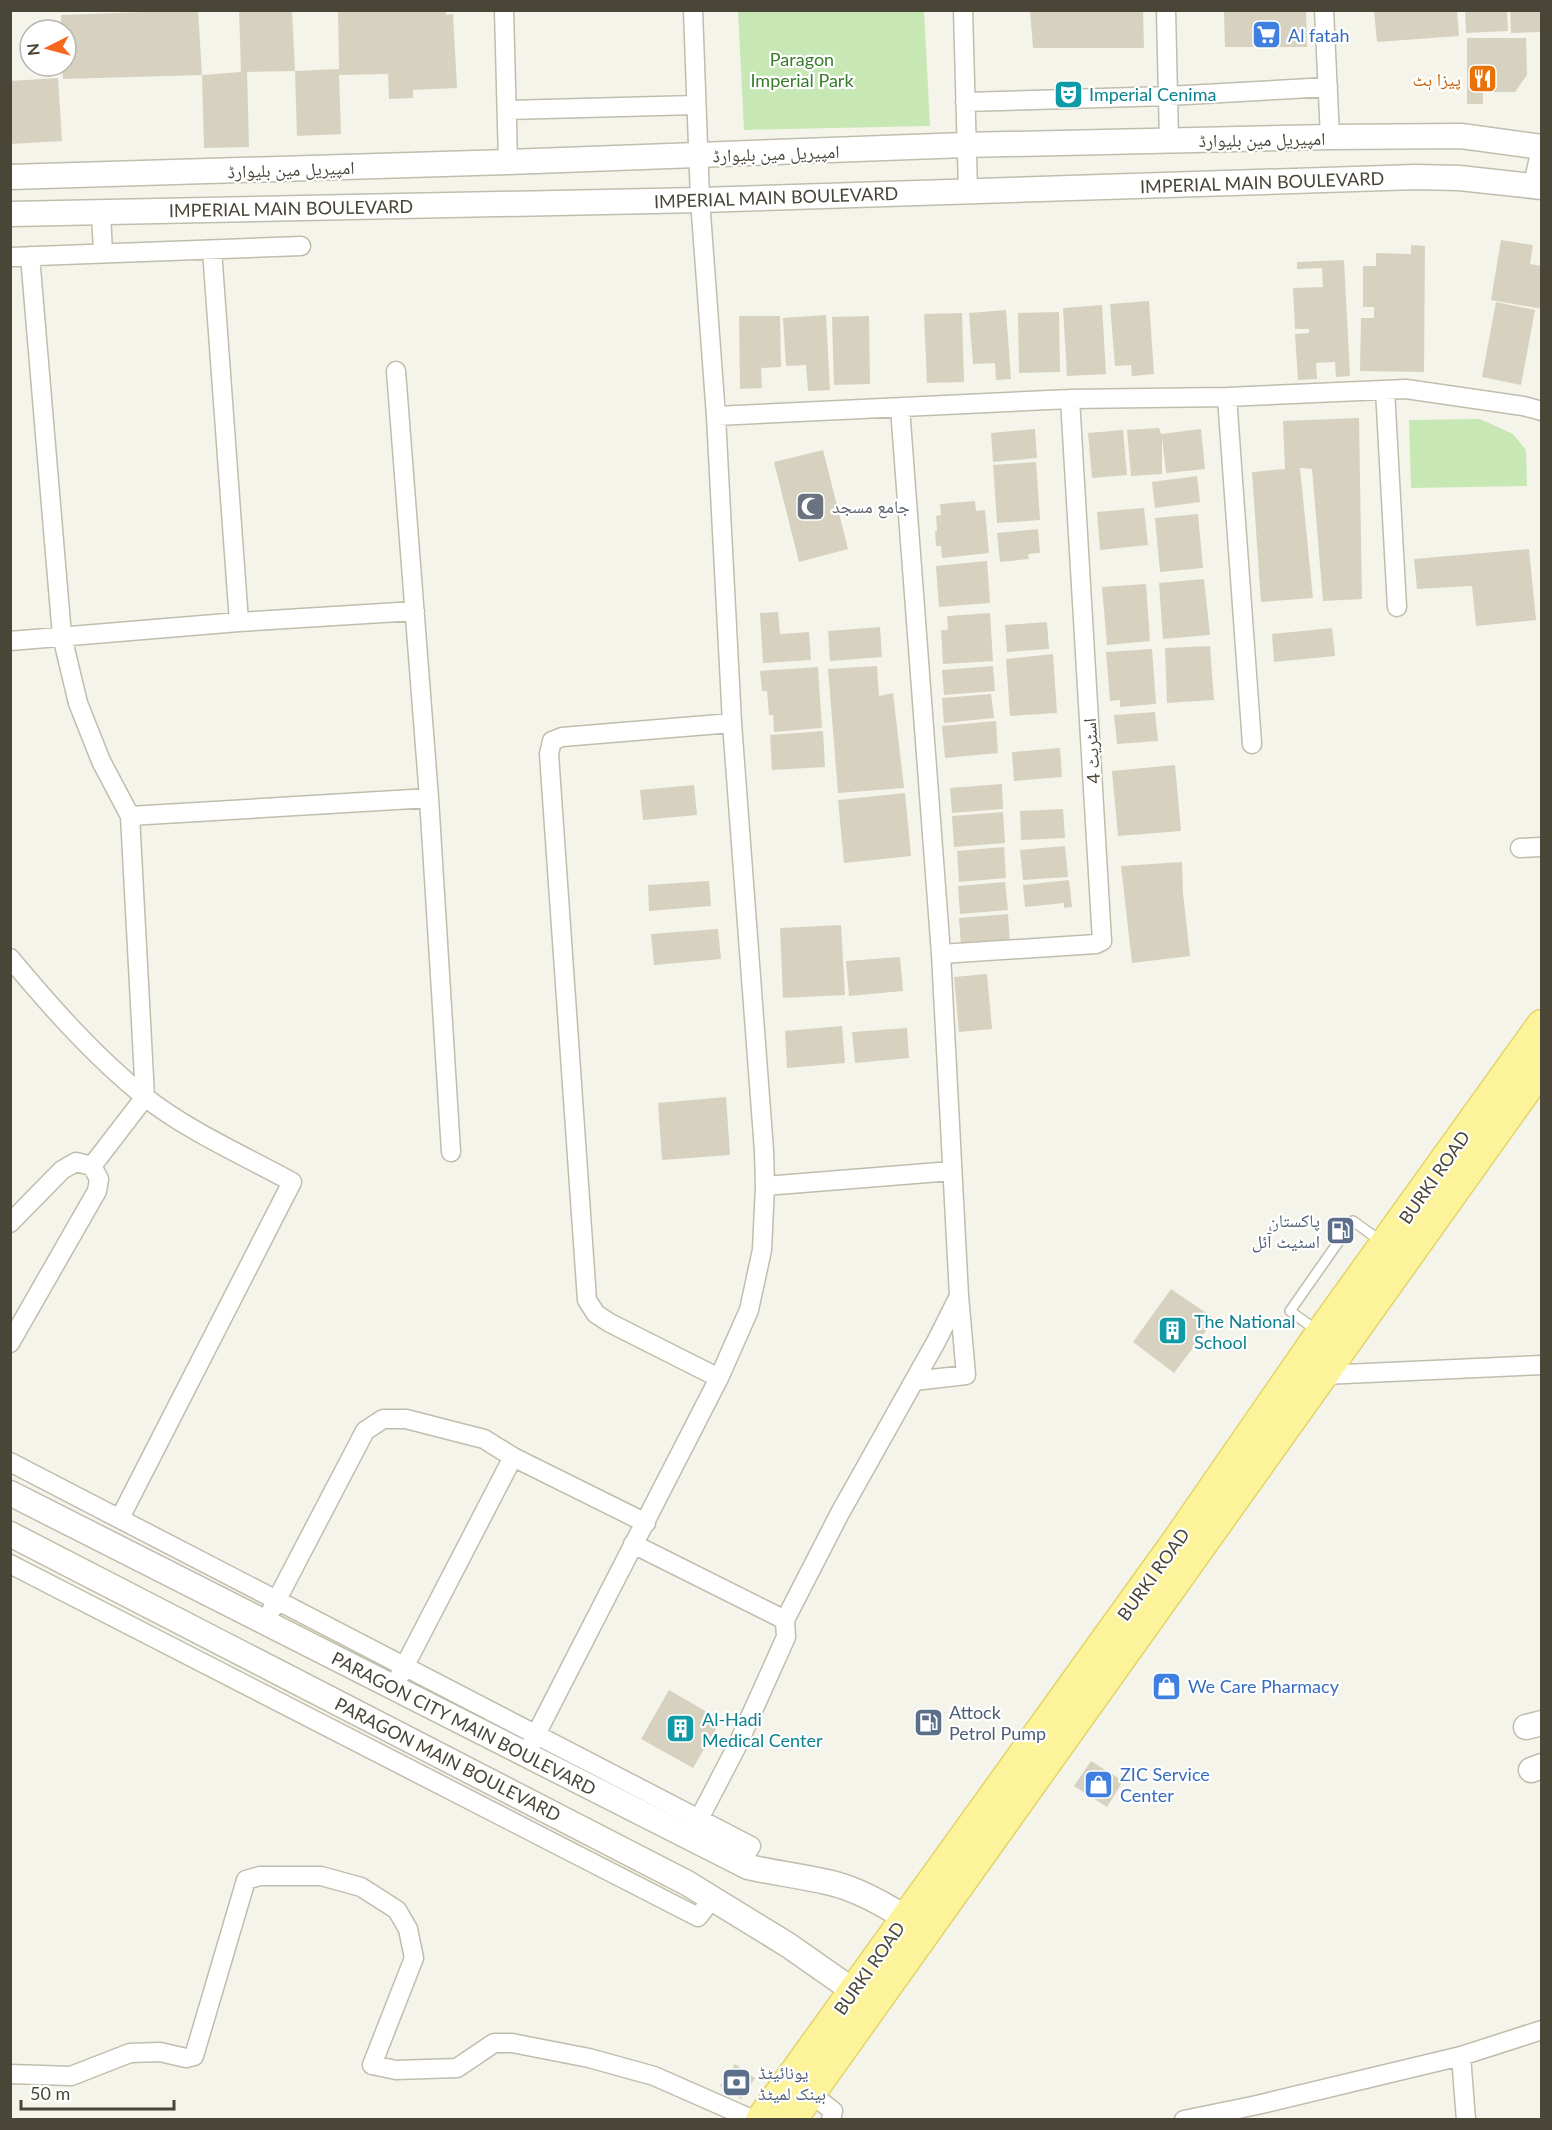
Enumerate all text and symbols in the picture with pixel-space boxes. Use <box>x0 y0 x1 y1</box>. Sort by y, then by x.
north arrow <box>18 18 78 78</box>
supermarket icon: Al fatah <box>1251 19 1283 51</box>
place label: Al fatah <box>1288 24 1350 46</box>
text: N <box>22 42 43 57</box>
park label: Paragon Imperial Park <box>750 48 854 91</box>
restaurant icon: پیزا ہٹ <box>1466 63 1498 95</box>
place label: پیزا ہٹ <box>1413 68 1461 91</box>
theatre icon: Imperial Cenima <box>1052 78 1084 110</box>
place label: Imperial Cenima <box>1089 83 1216 105</box>
street label: امپیریل مین بلیوارڈ <box>1198 127 1326 152</box>
street label: امپیریل مین بلیوارڈ <box>712 140 840 167</box>
street label: امپیریل مین بلیوارڈ <box>227 156 355 183</box>
street label: IMPERIAL MAIN BOULEVARD <box>1140 167 1384 197</box>
street label: IMPERIAL MAIN BOULEVARD <box>654 182 898 212</box>
street label: IMPERIAL MAIN BOULEVARD <box>169 195 413 221</box>
mosque icon: جامع مسجد <box>795 490 827 522</box>
place label: جامع مسجد <box>832 495 910 519</box>
street label: اسٹریٹ 4 <box>1078 717 1105 785</box>
street label: BURKI ROAD <box>1394 1126 1474 1228</box>
place label: پاکستان اسٹیٹ آئل <box>1252 1209 1320 1253</box>
fuel station icon: پاکستان اسٹیٹ آئل <box>1325 1214 1357 1246</box>
place label: The National School <box>1194 1310 1295 1353</box>
building icon: The National School <box>1157 1315 1189 1347</box>
street label: BURKI ROAD <box>1112 1524 1194 1624</box>
street label: PARAGON CITY MAIN BOULEVARD <box>328 1647 600 1799</box>
shop icon: We Care Pharmacy <box>1151 1670 1183 1702</box>
place label: We Care Pharmacy <box>1188 1675 1340 1697</box>
street label: PARAGON MAIN BOULEVARD <box>331 1692 565 1826</box>
place label: Attock Petrol Pump <box>949 1701 1046 1744</box>
fuel station icon: Attock Petrol Pump <box>912 1706 944 1738</box>
place label: Al-Hadi Medical Center <box>702 1708 823 1751</box>
building icon: Al-Hadi Medical Center <box>665 1713 697 1745</box>
place label: ZIC Service Center <box>1120 1763 1210 1806</box>
shop icon: ZIC Service Center <box>1083 1768 1115 1800</box>
street label: BURKI ROAD <box>829 1917 909 2019</box>
place label: یونائیٹڈ بینک لمیٹڈ <box>758 2061 826 2105</box>
bank icon: یونائیٹڈ بینک لمیٹڈ <box>721 2066 753 2098</box>
scale bar <box>21 2073 174 2111</box>
text: 50 m <box>30 2082 70 2104</box>

